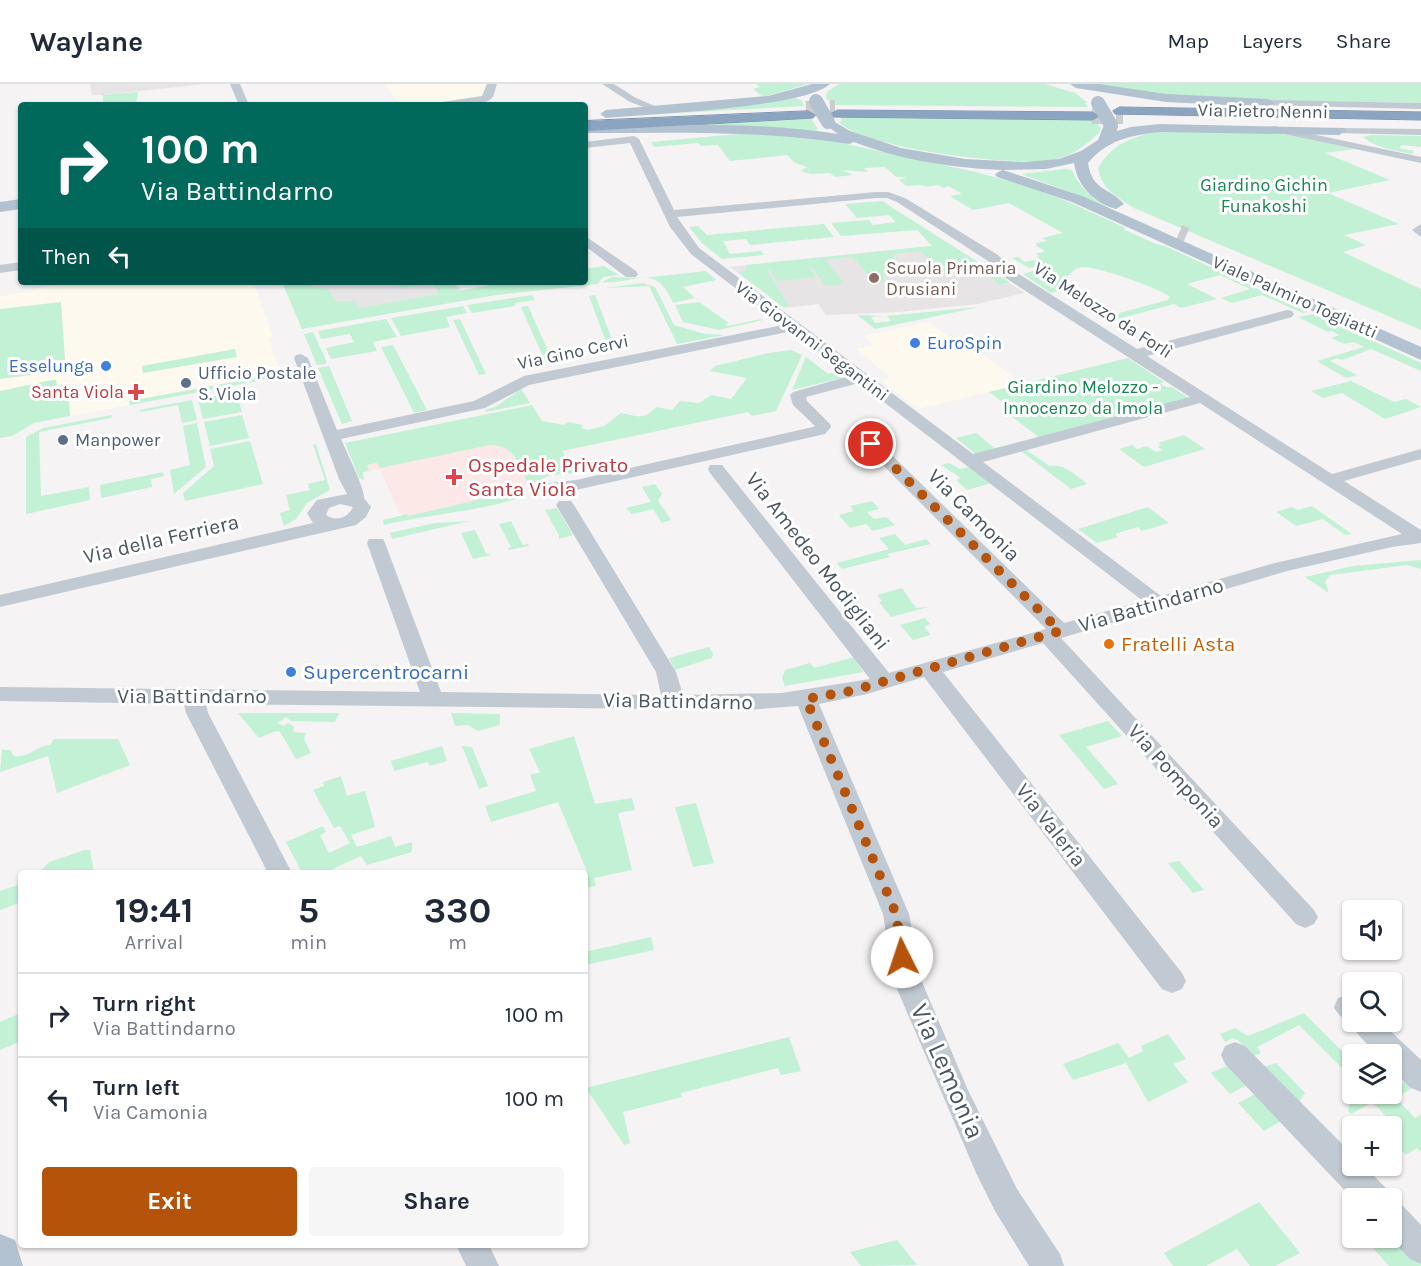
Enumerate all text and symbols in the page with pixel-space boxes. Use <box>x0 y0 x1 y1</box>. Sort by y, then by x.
text: Waylane <box>30 25 143 58</box>
text: Map <box>1167 29 1209 53</box>
text: Layers <box>1242 29 1303 53</box>
text: Share <box>1336 29 1391 53</box>
street label: Via Pietro Nenni <box>1198 99 1328 123</box>
text: 100 m <box>141 124 260 174</box>
icon: right <box>42 126 120 204</box>
park label: Giardino Gichin Funakoshi <box>1200 174 1328 217</box>
text: Via Battindarno <box>141 175 333 207</box>
icon: left <box>103 240 136 273</box>
text: Then <box>42 244 91 270</box>
street label: Viale Palmiro Togliatti <box>1209 251 1381 343</box>
place label: Scuola Primaria Drusiani <box>886 257 1017 300</box>
street label: Via Melozzo da Forlì <box>1030 257 1176 363</box>
marker: Scuola Primaria Drusiani <box>867 271 881 285</box>
street label: Via Giovanni Segantini <box>731 276 893 406</box>
street label: Via Gino Cervi <box>516 330 630 374</box>
place label: EuroSpin <box>927 332 1002 354</box>
marker: EuroSpin <box>908 336 922 350</box>
place label: Esselunga <box>9 355 94 377</box>
marker: Esselunga <box>99 359 113 373</box>
place label: Ufficio Postale S. Viola <box>198 362 316 405</box>
marker: Ufficio Postale S. Viola <box>179 376 193 390</box>
park label: Giardino Melozzo - Innocenzo da Imola <box>1003 376 1163 419</box>
place label: Santa Viola <box>31 381 124 403</box>
marker: Santa Viola <box>129 385 143 399</box>
pin <box>845 418 896 469</box>
icon: arrive <box>854 427 887 460</box>
place label: Manpower <box>75 429 161 451</box>
marker: Manpower <box>56 433 70 447</box>
place label: Ospedale Privato Santa Viola <box>468 453 628 501</box>
street label: Via Camonia <box>923 464 1025 566</box>
street label: Via Amedeo Modigliani <box>741 467 895 655</box>
marker: Ospedale Privato Santa Viola <box>445 468 463 486</box>
street label: Via della Ferriera <box>81 509 241 569</box>
street label: Via Battindarno <box>1076 573 1226 637</box>
place label: Fratelli Asta <box>1121 632 1235 656</box>
marker: Fratelli Asta <box>1102 637 1116 651</box>
place label: Supercentrocarni <box>303 660 469 684</box>
marker: Supercentrocarni <box>284 665 298 679</box>
street label: Via Battindarno <box>117 684 267 708</box>
street label: Via Battindarno <box>603 688 753 714</box>
street label: Via Pomponia <box>1123 719 1229 833</box>
street label: Via Valeria <box>1011 778 1091 872</box>
text: 19:41 <box>115 889 193 931</box>
text: 5 <box>298 889 319 931</box>
text: 330 <box>424 889 491 931</box>
map controls <box>1342 900 1402 1248</box>
button: sound <box>1342 900 1402 960</box>
position arrow <box>870 925 934 989</box>
text: Arrival <box>125 931 183 954</box>
text: min <box>290 931 327 954</box>
text: m <box>448 931 467 954</box>
button: search <box>1342 972 1402 1032</box>
text: Turn right <box>93 991 196 1017</box>
icon: right <box>42 999 75 1032</box>
street label: Via Lemonia <box>904 999 991 1144</box>
text: 100 m <box>505 1002 564 1028</box>
text: Via Battindarno <box>93 1017 236 1040</box>
button: layers <box>1342 1044 1402 1104</box>
text: Turn left <box>93 1075 180 1101</box>
icon: left <box>42 1083 75 1116</box>
text: 100 m <box>505 1086 564 1112</box>
text: Via Camonia <box>93 1101 208 1124</box>
button: + <box>1342 1116 1402 1176</box>
button: Exit <box>42 1167 297 1236</box>
button: Share <box>309 1167 564 1236</box>
button: − <box>1342 1188 1402 1248</box>

